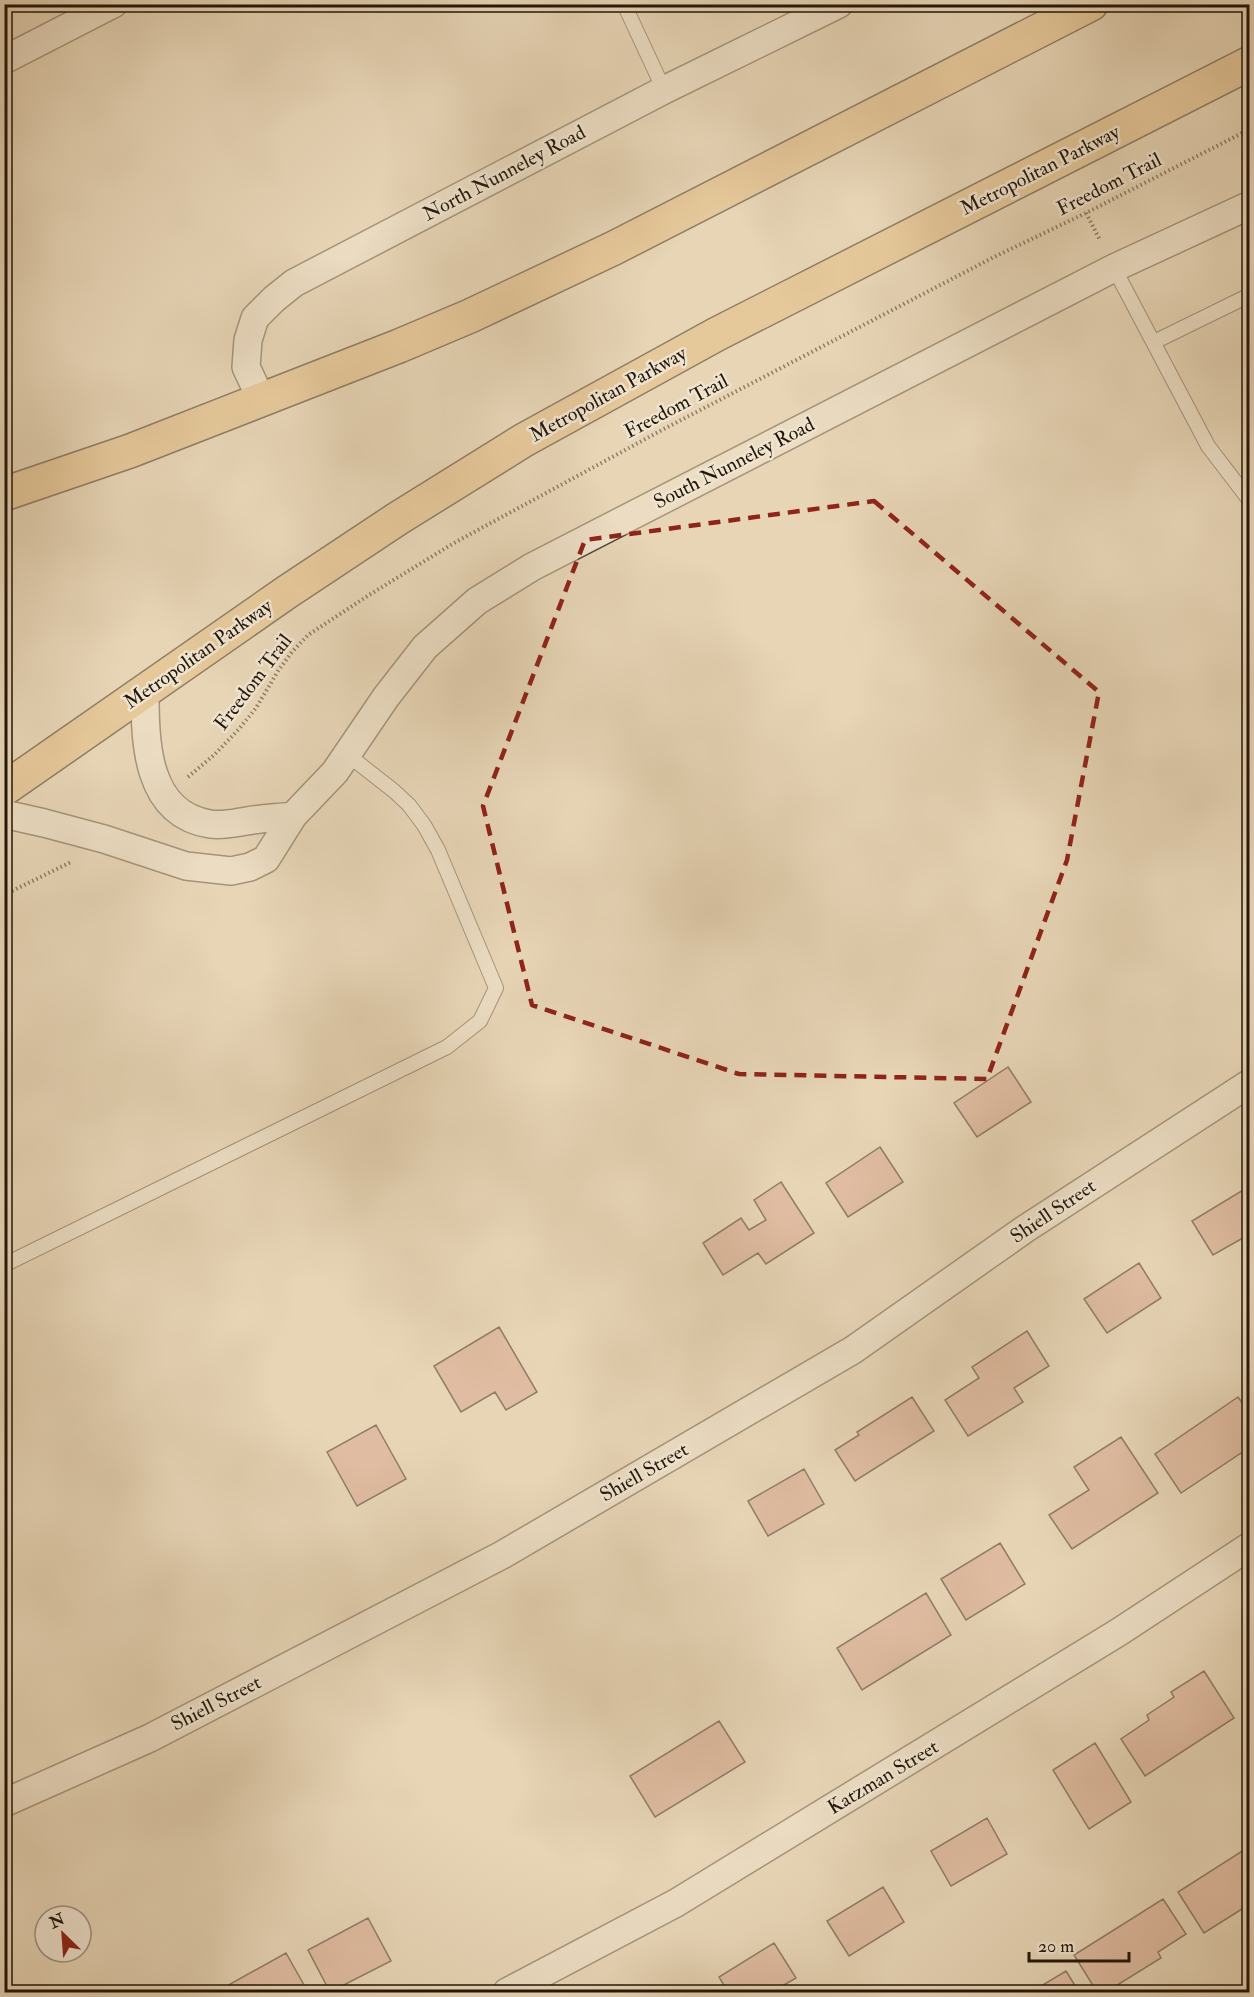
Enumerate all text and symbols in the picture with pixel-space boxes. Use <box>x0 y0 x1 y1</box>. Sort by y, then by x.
street label: North Nunneley Road <box>418 119 590 226</box>
street label: Metropolitan Parkway <box>956 119 1125 222</box>
street label: Freedom Trail <box>1052 147 1166 221</box>
street label: Metropolitan Parkway <box>525 340 692 448</box>
street label: Freedom Trail <box>620 368 732 444</box>
street label: South Nunneley Road <box>649 412 819 514</box>
street label: Metropolitan Parkway <box>119 593 279 715</box>
street label: Freedom Trail <box>209 629 297 735</box>
street label: Shiell Street <box>1005 1173 1101 1249</box>
street label: Shiell Street <box>595 1436 693 1507</box>
street label: Shiell Street <box>167 1669 266 1736</box>
street label: Katzman Street <box>823 1734 943 1820</box>
north arrow <box>33 1904 93 1964</box>
text: N <box>45 1909 68 1934</box>
scale bar <box>1029 1925 1130 1963</box>
text: 20 m <box>1038 1935 1074 1958</box>

